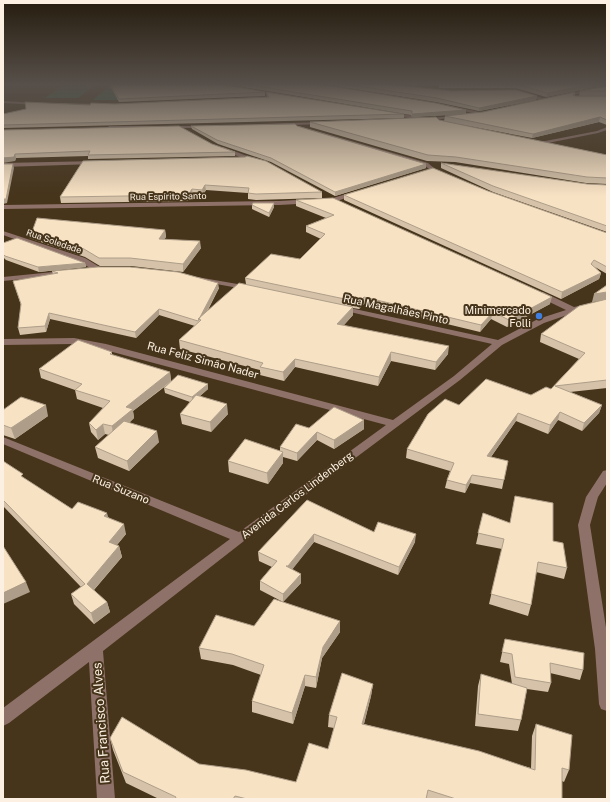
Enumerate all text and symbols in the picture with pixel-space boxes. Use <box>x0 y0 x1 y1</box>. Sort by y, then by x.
street label: Rua Espírito Santo <box>129 190 207 202</box>
street label: Rua Soledade <box>25 226 83 256</box>
street label: Rua Magalhães Pinto <box>342 292 450 326</box>
place label: Minimercado Folli <box>465 304 531 329</box>
marker: Minimercado Folli <box>534 311 544 321</box>
street label: Rua Feliz Simão Nader <box>146 339 260 381</box>
street label: Avenida Carlos Lindenberg <box>239 449 355 541</box>
street label: Rua Suzano <box>91 472 151 506</box>
street label: Rua Francisco Alves <box>89 662 113 784</box>

